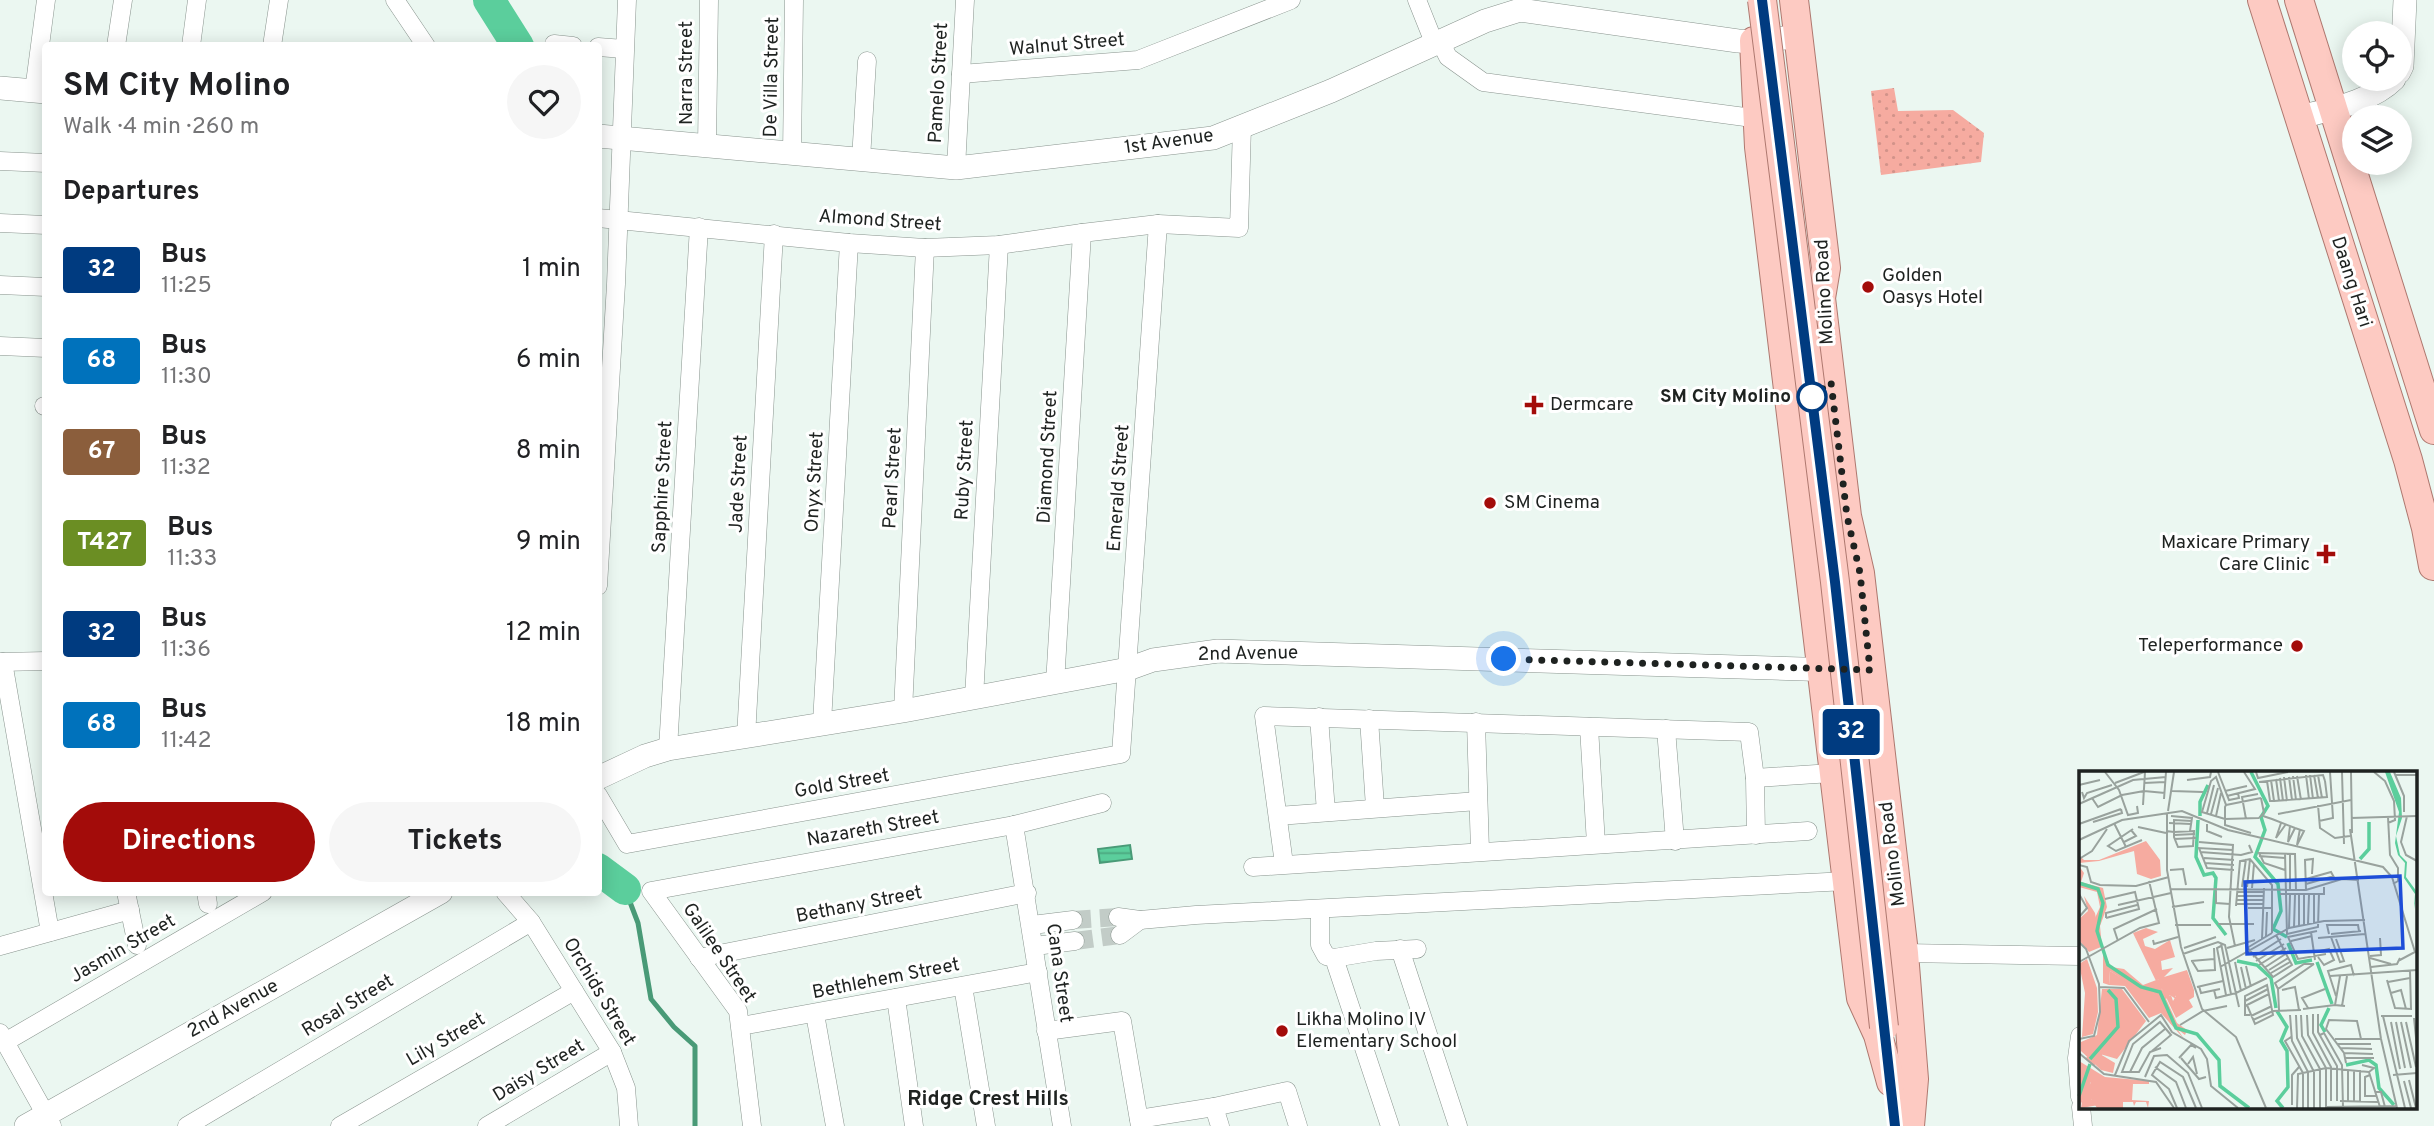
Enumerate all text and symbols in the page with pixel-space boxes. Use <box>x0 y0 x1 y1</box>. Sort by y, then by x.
street label: De Villa Street <box>759 16 785 138</box>
street label: Narra Street <box>675 21 699 125</box>
map controls <box>2342 21 2412 175</box>
button: locate <box>2342 21 2412 91</box>
street label: Pamelo Street <box>924 22 954 144</box>
street label: Walnut Street <box>1008 28 1126 62</box>
button: heart <box>507 65 581 139</box>
text: SM City Molino <box>63 66 291 108</box>
button: layers <box>2342 105 2412 175</box>
text: Walk · 4 min · 260 m <box>63 113 259 142</box>
street label: 1st Avenue <box>1123 124 1215 160</box>
text: Departures <box>63 176 200 209</box>
street label: Almond Street <box>818 205 942 237</box>
street label: Daang Hari <box>2325 234 2377 330</box>
text: Bus <box>161 239 207 272</box>
street label: Molino Road <box>1810 239 1840 345</box>
text: 1 min <box>522 253 581 286</box>
text: 32 <box>87 255 116 285</box>
place label: Golden Oasys Hotel <box>1882 264 1983 310</box>
text: 11:25 <box>161 272 212 301</box>
marker: Golden Oasys Hotel <box>1860 279 1876 295</box>
text: Bus <box>161 330 207 363</box>
text: 6 min <box>516 344 581 377</box>
text: 68 <box>87 346 116 376</box>
text: 11:30 <box>161 363 212 392</box>
marker: SM City Molino <box>1797 382 1827 412</box>
place label: SM City Molino <box>1660 385 1791 409</box>
street label: Diamond Street <box>1033 390 1063 524</box>
place label: Dermcare <box>1550 393 1634 417</box>
marker: Dermcare <box>1524 395 1544 415</box>
street label: Ruby Street <box>950 419 980 521</box>
street label: Sapphire Street <box>648 420 678 554</box>
text: Bus <box>161 421 207 454</box>
street label: Emerald Street <box>1103 424 1135 552</box>
street label: Pearl Street <box>878 427 908 529</box>
street label: Onyx Street <box>800 431 830 533</box>
street label: Jade Street <box>724 434 754 534</box>
text: 8 min <box>516 435 581 468</box>
text: 67 <box>88 437 115 467</box>
text: 11:32 <box>161 454 211 483</box>
place label: SM Cinema <box>1504 491 1600 515</box>
marker: SM Cinema <box>1482 495 1498 511</box>
text: Bus <box>167 512 213 545</box>
text: 9 min <box>516 526 581 559</box>
text: T427 <box>77 528 132 558</box>
place label: Maxicare Primary Care Clinic <box>2161 531 2310 577</box>
marker: Maxicare Primary Care Clinic <box>2316 544 2336 564</box>
text: 11:33 <box>167 545 217 574</box>
text: Bus <box>161 603 207 636</box>
text: 12 min <box>506 617 581 650</box>
text: 32 <box>87 619 116 649</box>
place label: Teleperformance <box>2138 634 2283 658</box>
text: 11:36 <box>161 636 211 665</box>
marker: Teleperformance <box>2289 638 2305 654</box>
street label: 2nd Avenue <box>1198 641 1298 667</box>
your location <box>1486 641 1521 676</box>
text: Bus <box>161 694 207 727</box>
text: 18 min <box>506 708 581 741</box>
line badge: 32 <box>1820 709 1882 755</box>
text: 68 <box>87 710 116 740</box>
text: 32 <box>1837 717 1865 747</box>
text: 11:42 <box>161 727 212 756</box>
street label: Gold Street <box>793 764 891 804</box>
inset map <box>2079 771 2416 1108</box>
street label: Molino Road <box>1875 800 1911 908</box>
button: Directions <box>63 802 315 882</box>
button: Tickets <box>329 802 581 882</box>
street label: Nazareth Street <box>805 806 941 852</box>
street label: Bethany Street <box>794 881 924 929</box>
street label: Galilee Street <box>677 898 761 1008</box>
street label: Jasmin Street <box>66 909 180 989</box>
street label: Cana Street <box>1040 922 1078 1024</box>
street label: Orchids Street <box>557 933 641 1051</box>
street label: Bethlehem Street <box>810 953 962 1005</box>
street label: Rosal Street <box>298 969 398 1043</box>
street label: 2nd Avenue <box>183 974 283 1044</box>
street label: Lily Street <box>402 1008 490 1072</box>
place label: Likha Molino IV Elementary School <box>1296 1008 1457 1054</box>
marker: Likha Molino IV Elementary School <box>1274 1023 1290 1039</box>
street label: Daisy Street <box>489 1034 589 1108</box>
district label: Ridge Crest Hills <box>907 1086 1069 1113</box>

